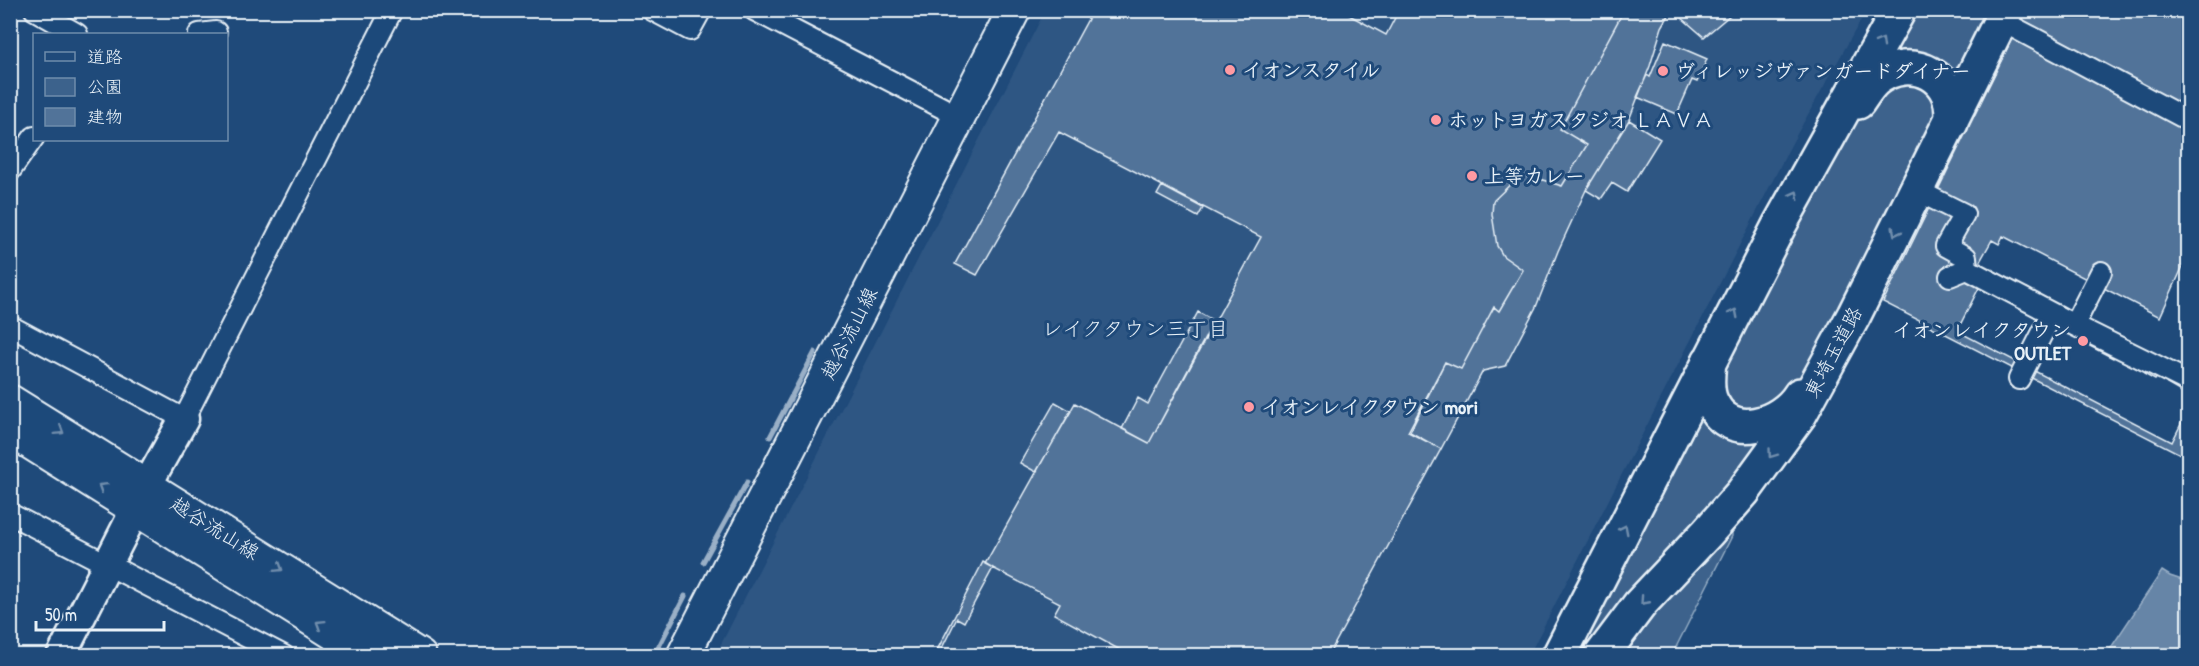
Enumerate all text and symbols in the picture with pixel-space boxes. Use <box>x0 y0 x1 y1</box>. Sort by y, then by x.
legend <box>33 33 228 141</box>
one-way arrow <box>1874 38 1885 48</box>
text: 道路 <box>87 44 123 69</box>
place label: イオンスタイル <box>1242 56 1380 83</box>
place label: ヴィレッジヴァンガードダイナー <box>1675 57 1971 84</box>
marker: イオンスタイル <box>1223 63 1237 77</box>
marker: ヴィレッジヴァンガードダイナー <box>1656 64 1670 78</box>
text: 公園 <box>87 74 123 99</box>
text: 建物 <box>87 104 123 129</box>
place label: ホットヨガスタジオ ＬＡＶＡ <box>1448 106 1713 133</box>
marker: ホットヨガスタジオ ＬＡＶＡ <box>1429 113 1443 127</box>
place label: 上等カレー <box>1484 162 1585 189</box>
marker: 上等カレー <box>1465 169 1479 183</box>
one-way arrow <box>1788 190 1799 201</box>
one-way arrow <box>1892 225 1903 236</box>
street label: 越谷流山線 <box>814 282 883 383</box>
street label: 東埼玉道路 <box>1797 301 1868 402</box>
one-way arrow <box>1727 309 1738 319</box>
district label: レイクタウン三丁目 <box>1042 314 1228 343</box>
place label: イオンレイクタウン OUTLET <box>1892 316 2072 366</box>
marker: イオンレイクタウン OUTLET <box>2076 334 2090 348</box>
place label: イオンレイクタウン mori <box>1261 393 1478 420</box>
marker: イオンレイクタウン mori <box>1242 400 1256 414</box>
one-way arrow <box>54 424 64 436</box>
one-way arrow <box>1768 448 1779 459</box>
one-way arrow <box>98 482 108 494</box>
street label: 越谷流山線 <box>166 490 265 566</box>
one-way arrow <box>1617 524 1628 535</box>
one-way arrow <box>273 560 283 572</box>
scale bar <box>36 594 164 632</box>
one-way arrow <box>1640 594 1651 605</box>
text: 50 m <box>45 602 77 627</box>
one-way arrow <box>316 620 326 632</box>

